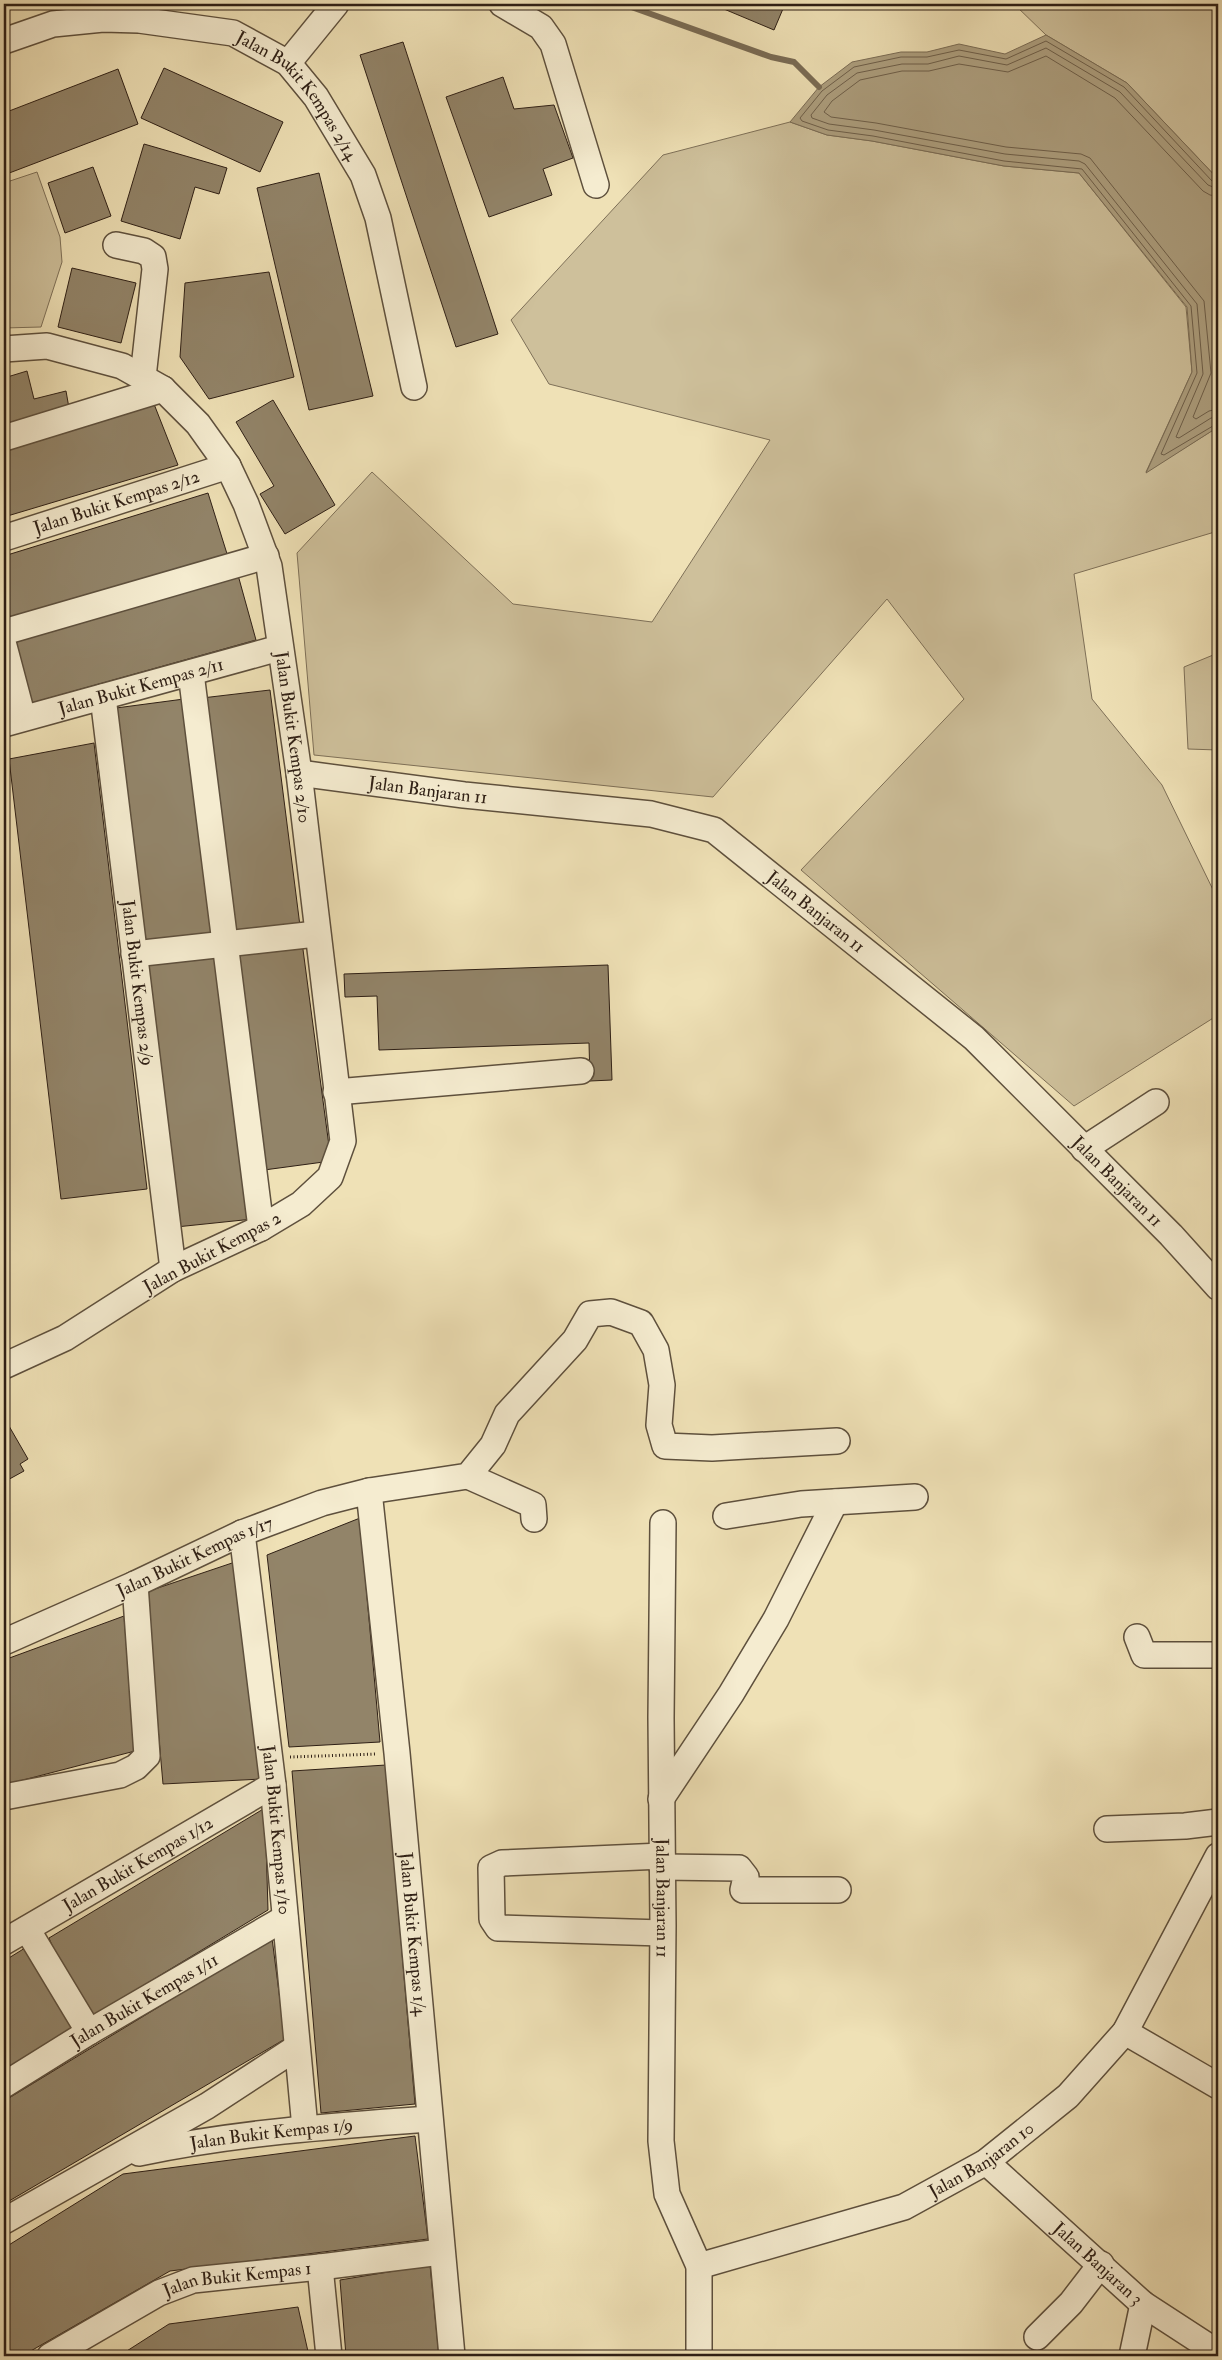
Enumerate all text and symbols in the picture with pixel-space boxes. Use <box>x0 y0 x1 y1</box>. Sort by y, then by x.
street label: Jalan Bukit Kempas 2/14 <box>231 25 363 166</box>
street label: Jalan Bukit Kempas 2/12 <box>30 465 202 540</box>
street label: Jalan Bukit Kempas 2/10 <box>269 649 316 824</box>
street label: Jalan Bukit Kempas 2/11 <box>55 653 226 721</box>
street label: Jalan Banjaran 11 <box>366 771 488 809</box>
street label: Jalan Banjaran 11 <box>761 865 870 958</box>
street label: Jalan Bukit Kempas 2/9 <box>116 898 159 1067</box>
street label: Jalan Banjaran 11 <box>1066 1131 1167 1232</box>
street label: Jalan Bukit Kempas 2 <box>139 1206 285 1299</box>
street label: Jalan Bukit Kempas 1/17 <box>112 1511 276 1603</box>
street label: Jalan Bukit Kempas 1/10 <box>256 1743 296 1916</box>
street label: Jalan Bukit Kempas 1/12 <box>58 1811 218 1918</box>
street label: Jalan Banjaran 11 <box>650 1837 674 1958</box>
street label: Jalan Bukit Kempas 1/4 <box>394 1850 432 2018</box>
street label: Jalan Bukit Kempas 1/11 <box>65 1948 223 2053</box>
street label: Jalan Bukit Kempas 1/9 <box>187 2114 354 2156</box>
street label: Jalan Banjaran 10 <box>924 2117 1039 2204</box>
street label: Jalan Banjaran 3 <box>1047 2216 1147 2310</box>
street label: Jalan Bukit Kempas 1 <box>159 2257 312 2303</box>

